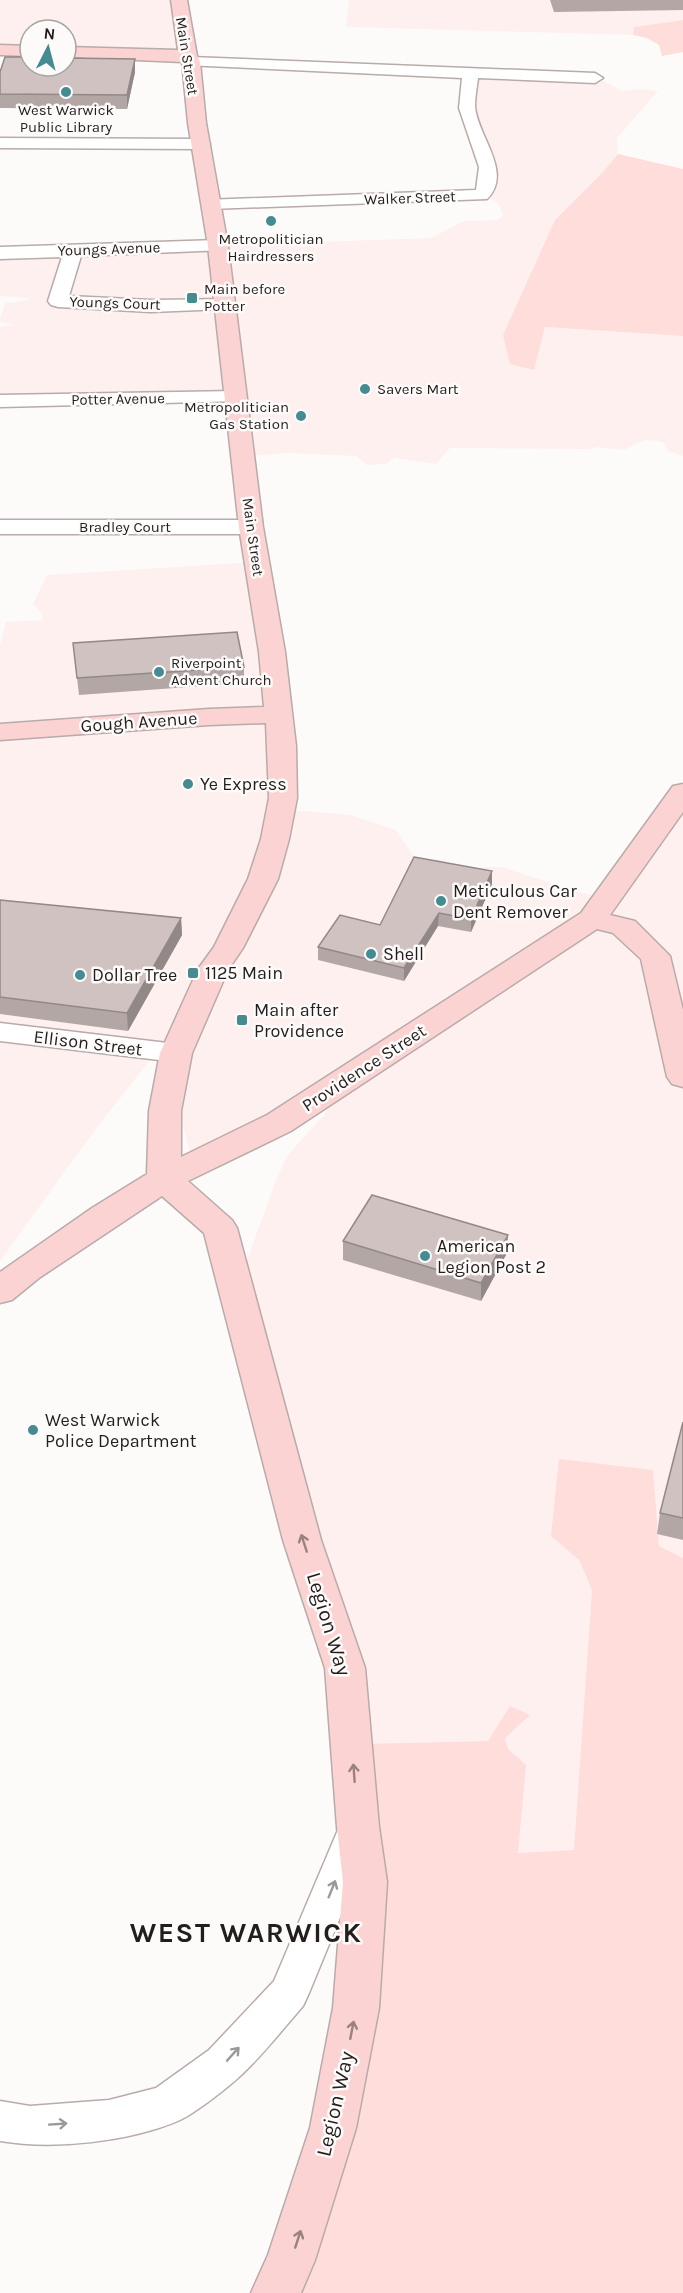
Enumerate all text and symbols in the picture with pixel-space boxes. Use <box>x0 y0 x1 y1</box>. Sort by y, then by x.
street label: Main Street <box>172 15 202 97</box>
north arrow <box>18 18 78 78</box>
text: N <box>43 24 56 44</box>
marker: West Warwick Public Library <box>59 85 73 99</box>
place label: West Warwick Public Library <box>18 101 114 136</box>
street label: Walker Street <box>364 187 456 209</box>
marker: Metropolitician Hairdressers <box>264 214 278 228</box>
place label: Metropolitician Hairdressers <box>219 230 323 265</box>
street label: Youngs Avenue <box>57 238 161 260</box>
place label: Main before Potter <box>204 280 285 315</box>
marker: Main before Potter <box>185 291 199 305</box>
street label: Youngs Court <box>69 292 161 314</box>
place label: Savers Mart <box>377 380 459 398</box>
marker: Savers Mart <box>358 382 372 396</box>
street label: Potter Avenue <box>71 389 165 409</box>
place label: Metropolitician Gas Station <box>184 398 289 433</box>
marker: Metropolitician Gas Station <box>294 409 308 423</box>
street label: Main Street <box>239 497 267 578</box>
street label: Bradley Court <box>79 518 171 536</box>
place label: Riverpoint Advent Church <box>171 654 272 689</box>
marker: Riverpoint Advent Church <box>152 665 166 679</box>
street label: Gough Avenue <box>80 707 198 737</box>
place label: Ye Express <box>200 773 287 795</box>
marker: Ye Express <box>181 777 195 791</box>
place label: Meticulous Car Dent Remover <box>453 880 577 923</box>
marker: Meticulous Car Dent Remover <box>434 894 448 908</box>
place label: Shell <box>383 943 424 965</box>
marker: Shell <box>364 947 378 961</box>
place label: 1125 Main <box>205 962 283 984</box>
place label: Dollar Tree <box>92 964 177 986</box>
marker: 1125 Main <box>186 966 200 980</box>
marker: Dollar Tree <box>73 968 87 982</box>
place label: Main after Providence <box>254 999 344 1042</box>
marker: Main after Providence <box>235 1013 249 1027</box>
street label: Providence Street <box>298 1020 430 1116</box>
street label: Ellison Street <box>32 1025 144 1061</box>
place label: American Legion Post 2 <box>437 1235 546 1278</box>
marker: American Legion Post 2 <box>418 1249 432 1263</box>
place label: West Warwick Police Department <box>45 1409 197 1452</box>
marker: West Warwick Police Department <box>26 1423 40 1437</box>
one-way arrow <box>298 1534 309 1553</box>
street label: Legion Way <box>302 1569 356 1679</box>
one-way arrow <box>349 1764 360 1784</box>
one-way arrow <box>327 1880 338 1899</box>
district label: WEST WARWICK <box>130 1916 362 1949</box>
one-way arrow <box>347 2021 358 2040</box>
one-way arrow <box>226 2047 240 2062</box>
street label: Legion Way <box>311 2049 359 2159</box>
one-way arrow <box>48 2118 68 2129</box>
one-way arrow <box>293 2230 304 2249</box>

